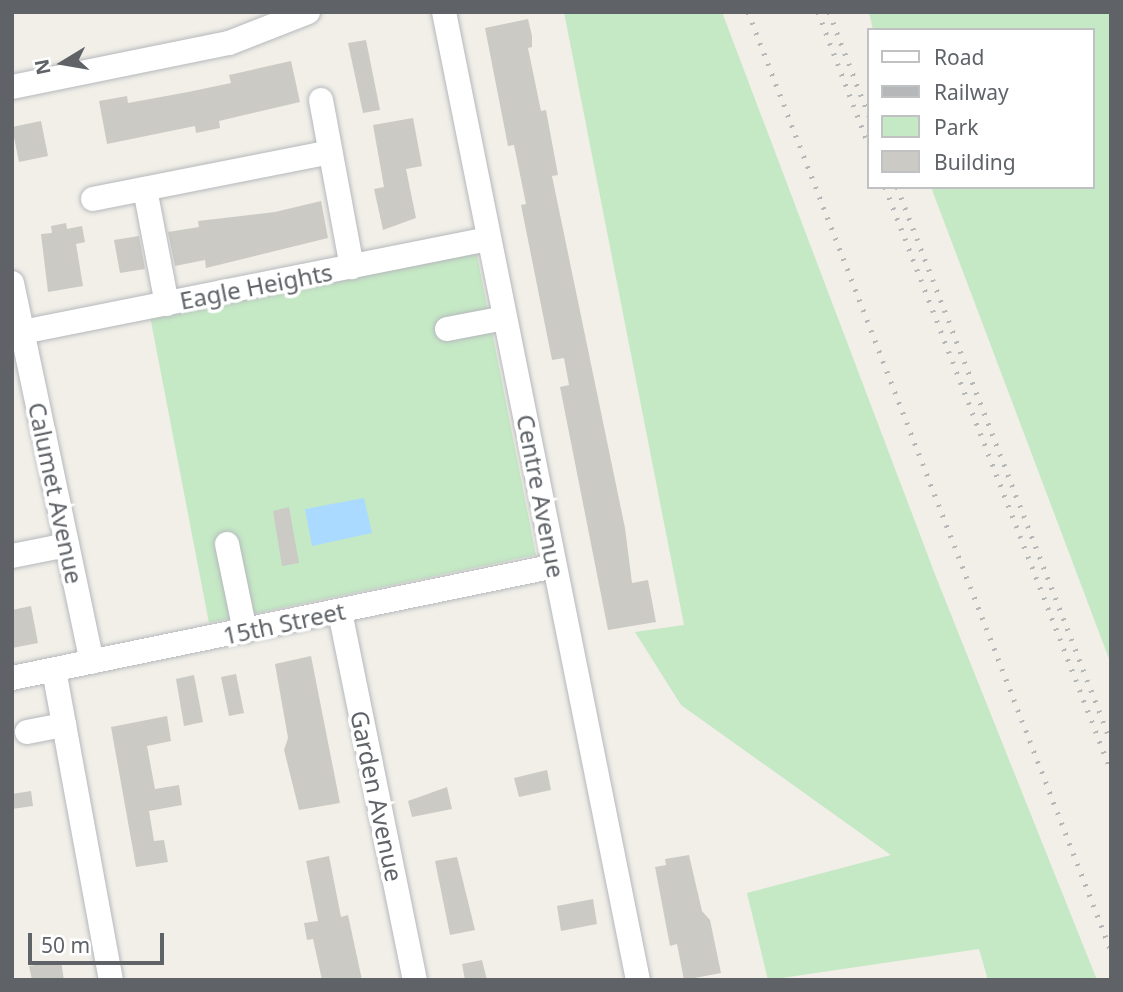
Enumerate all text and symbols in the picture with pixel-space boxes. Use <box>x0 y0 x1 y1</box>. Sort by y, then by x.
north arrow <box>28 28 98 98</box>
legend <box>867 28 1095 189</box>
text: Road <box>934 43 984 71</box>
text: N <box>28 57 57 77</box>
text: Railway <box>934 78 1009 106</box>
text: Park <box>934 113 978 141</box>
text: Building <box>934 148 1016 176</box>
street label: Eagle Heights <box>177 257 335 315</box>
street label: Calumet Avenue <box>23 400 89 586</box>
street label: Centre Avenue <box>511 412 571 580</box>
street label: 15th Street <box>220 596 348 650</box>
street label: Garden Avenue <box>345 708 409 884</box>
scale bar <box>32 918 168 962</box>
text: 50 m <box>41 931 90 959</box>

